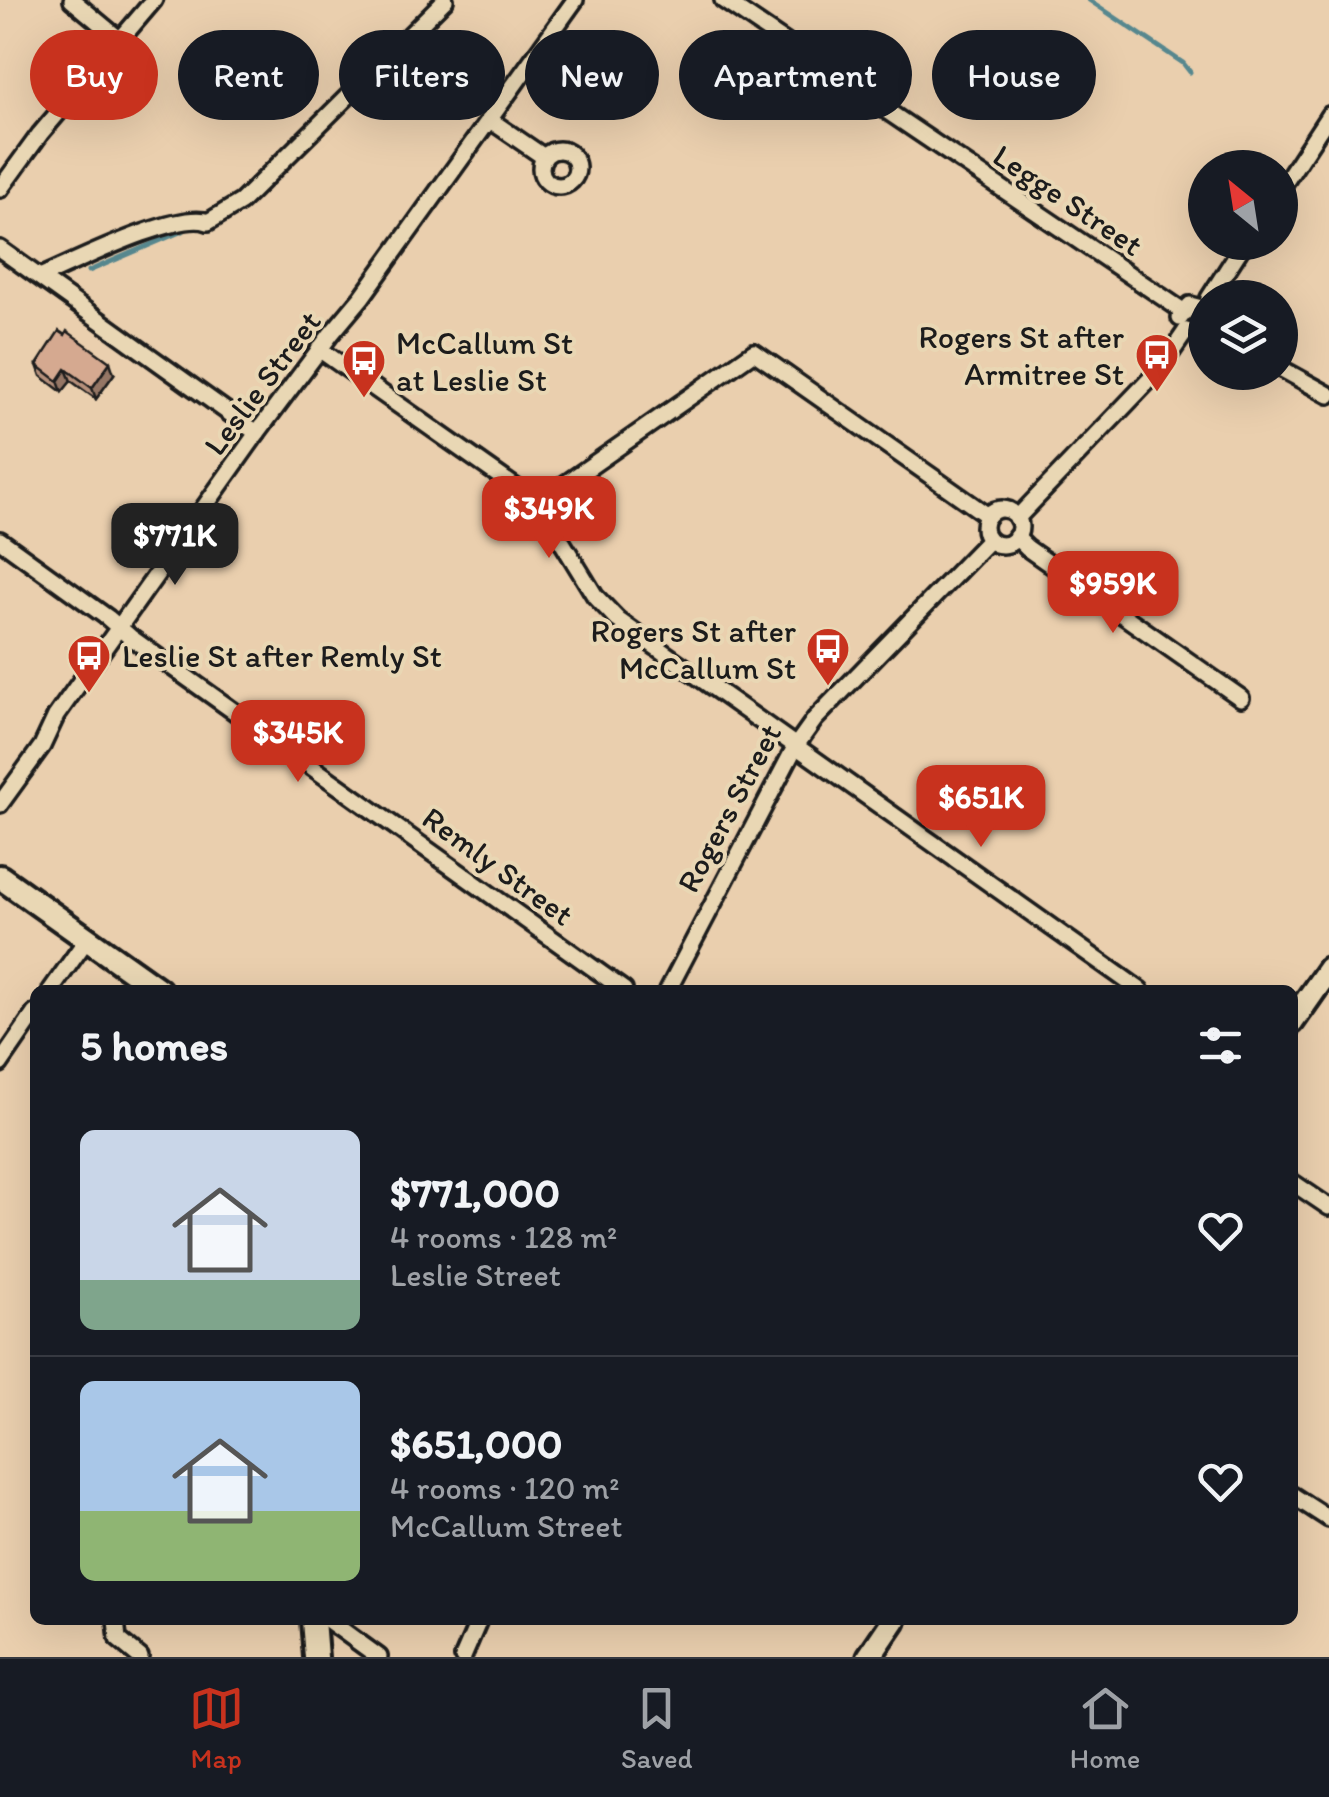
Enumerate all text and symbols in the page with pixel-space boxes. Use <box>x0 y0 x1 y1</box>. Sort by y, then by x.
chip: Buy <box>30 30 158 120</box>
chip: Rent <box>178 30 319 120</box>
chip: Filters <box>339 30 505 120</box>
chip: New <box>525 30 659 120</box>
chip: Apartment <box>679 30 912 120</box>
chip: House <box>932 30 1096 120</box>
street label: Legge Street <box>986 136 1150 264</box>
north arrow <box>1188 150 1298 260</box>
map controls <box>1188 150 1298 390</box>
button: layers <box>1188 280 1298 390</box>
street label: Leslie Street <box>195 303 329 463</box>
place label: Rogers St after Armitree St <box>919 318 1124 393</box>
place label: McCallum St at Leslie St <box>396 324 573 399</box>
bus stop icon: Rogers St after Armitree St <box>1134 332 1180 393</box>
bus stop icon: McCallum St at Leslie St <box>341 338 387 399</box>
pin: $349K <box>479 476 619 561</box>
text: $349K <box>504 489 594 527</box>
pin: $771K <box>105 503 245 588</box>
text: $771K <box>133 516 217 554</box>
pin: $959K <box>1043 551 1183 636</box>
text: $959K <box>1070 564 1156 602</box>
place label: Rogers St after McCallum St <box>591 612 796 687</box>
bus stop icon: Rogers St after McCallum St <box>805 626 851 687</box>
bus stop icon: Leslie St after Remly St <box>66 633 112 694</box>
place label: Leslie St after Remly St <box>122 637 442 675</box>
pin: $345K <box>228 700 368 785</box>
text: $345K <box>253 713 343 751</box>
street label: Rogers Street <box>669 717 789 899</box>
pin: $651K <box>911 765 1051 850</box>
text: $651K <box>938 778 1024 816</box>
street label: Remly Street <box>415 799 581 933</box>
icon: filters <box>1193 1018 1248 1073</box>
text: 5 homes <box>80 1020 228 1071</box>
text: $771,000 <box>390 1167 560 1218</box>
icon: home <box>160 1170 280 1290</box>
icon: heart <box>1193 1203 1248 1258</box>
text: 4 rooms · 128 m² <box>390 1218 617 1256</box>
text: Leslie Street <box>390 1256 561 1294</box>
text: $651,000 <box>390 1418 563 1469</box>
icon: home <box>160 1421 280 1541</box>
icon: heart <box>1193 1454 1248 1509</box>
text: 4 rooms · 120 m² <box>390 1469 620 1507</box>
text: McCallum Street <box>390 1507 622 1545</box>
tab: Map <box>189 1681 244 1775</box>
tab: Saved <box>621 1681 692 1775</box>
tab: Home <box>1070 1681 1140 1775</box>

